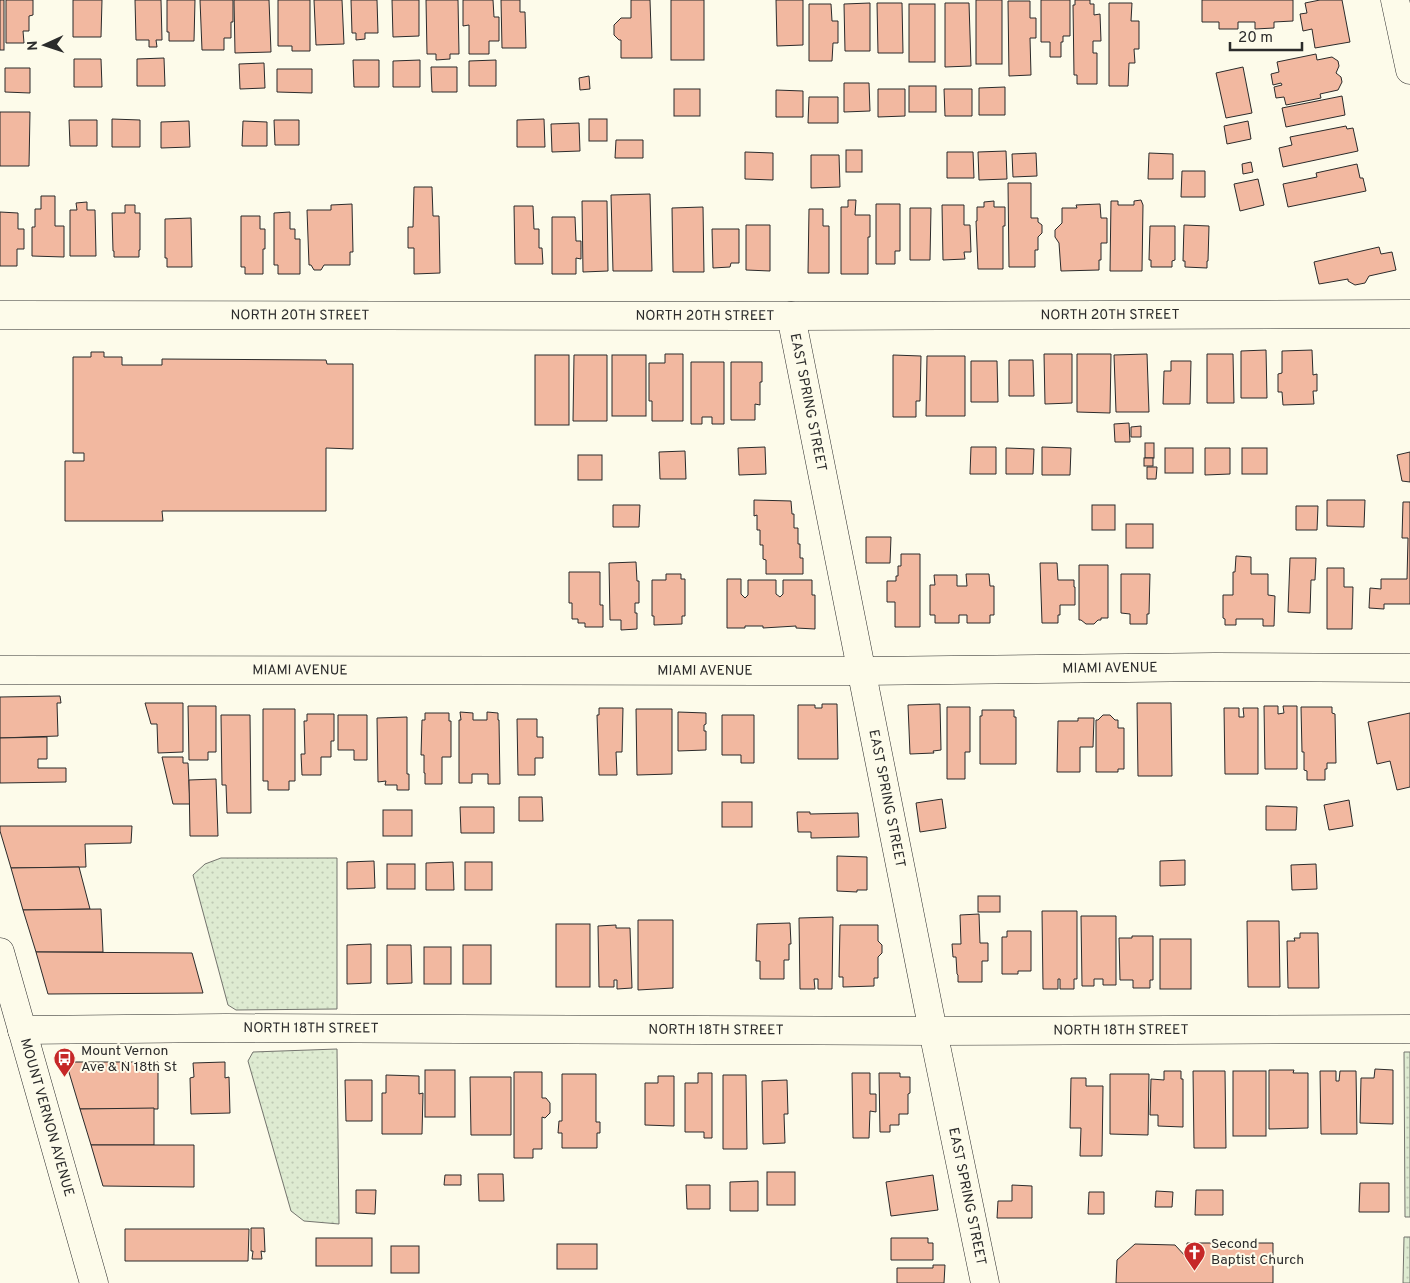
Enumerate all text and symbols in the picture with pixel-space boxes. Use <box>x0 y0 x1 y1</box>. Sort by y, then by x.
north arrow <box>20 20 70 70</box>
scale bar <box>1230 20 1302 52</box>
text: 20 m <box>1238 29 1273 48</box>
text: N <box>25 40 42 51</box>
street label: NORTH 20TH STREET <box>1040 306 1180 324</box>
street label: NORTH 20TH STREET <box>230 307 370 324</box>
street label: NORTH 20TH STREET <box>635 307 775 324</box>
street label: EAST SPRING STREET <box>786 332 830 473</box>
street label: MIAMI AVENUE <box>1062 659 1158 677</box>
street label: MIAMI AVENUE <box>252 662 348 679</box>
street label: MIAMI AVENUE <box>657 662 753 679</box>
street label: EAST SPRING STREET <box>865 728 909 869</box>
street label: NORTH 18TH STREET <box>243 1020 379 1037</box>
street label: NORTH 18TH STREET <box>648 1021 784 1039</box>
street label: NORTH 18TH STREET <box>1053 1021 1189 1039</box>
street label: MOUNT VERNON AVENUE <box>16 1036 78 1199</box>
place label: Mount Vernon Ave & N 18th St <box>81 1043 177 1076</box>
bus stop icon: Mount Vernon Ave & N 18th St <box>53 1047 77 1078</box>
street label: EAST SPRING STREET <box>945 1126 990 1267</box>
place label: Second Baptist Church <box>1211 1236 1304 1269</box>
church icon: Second Baptist Church <box>1183 1240 1207 1271</box>

